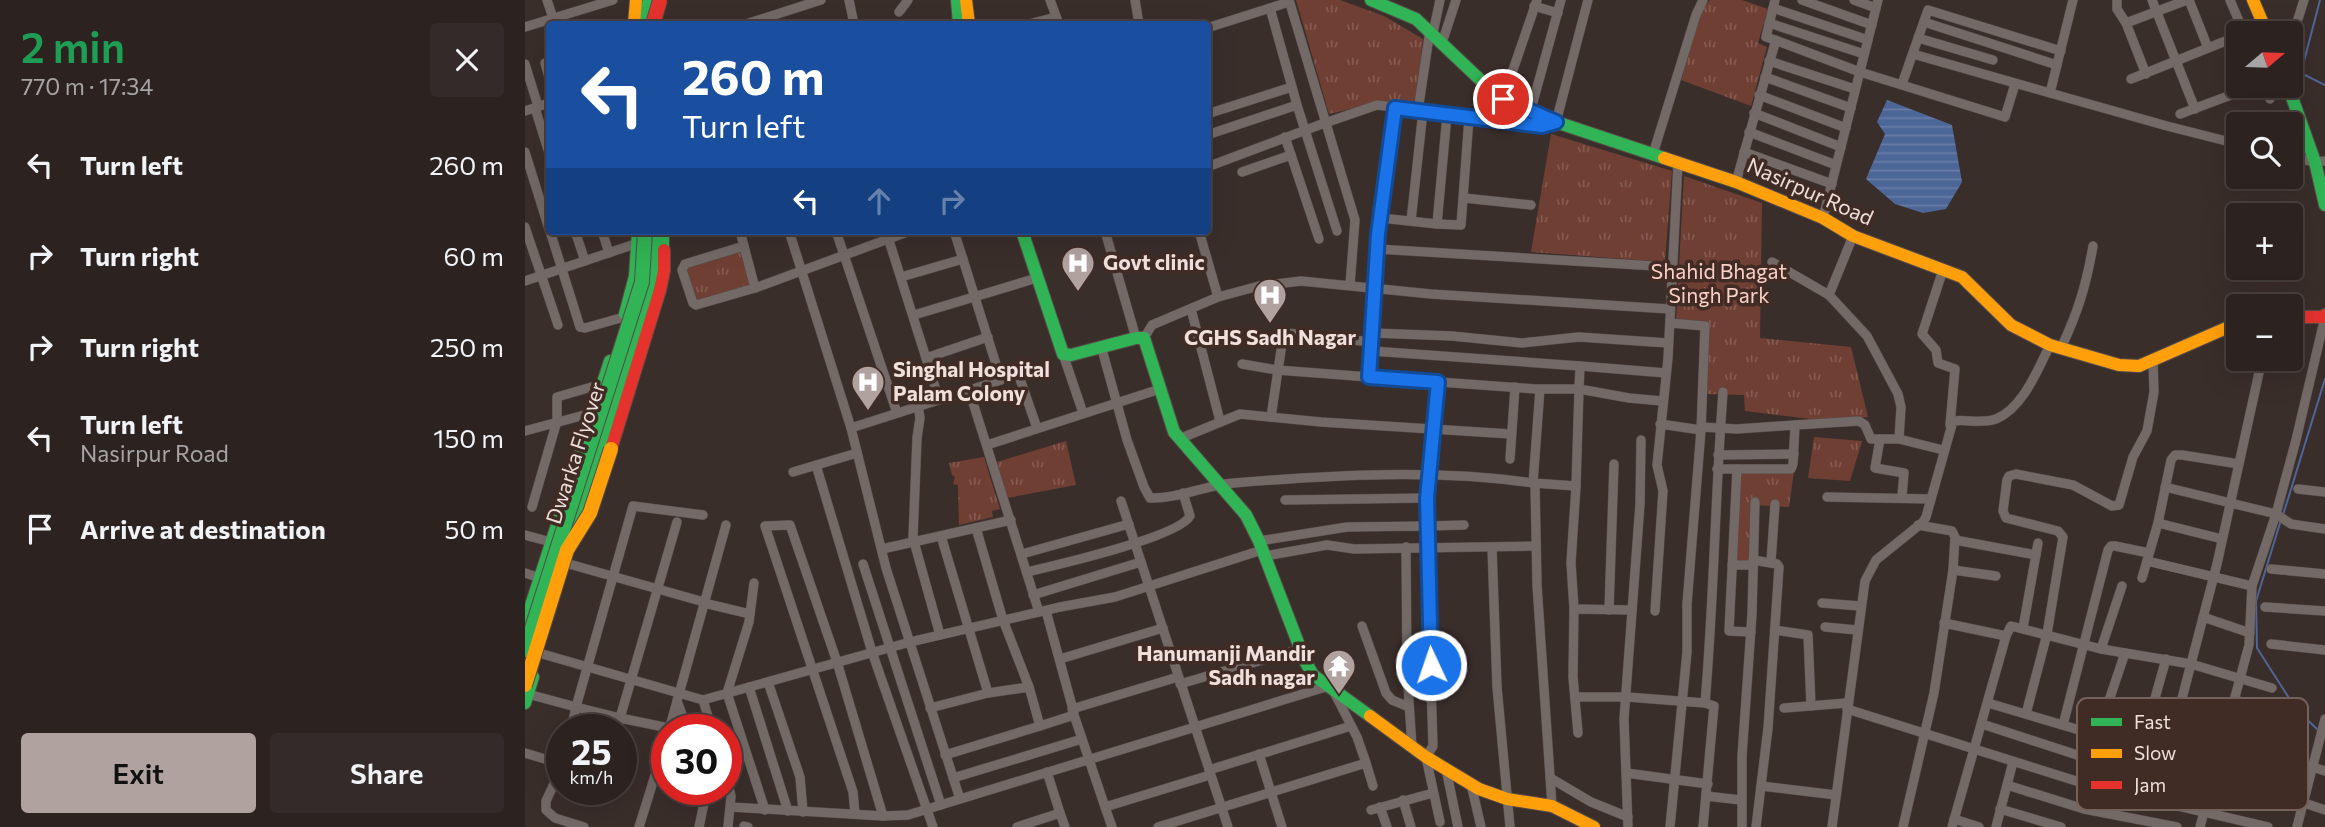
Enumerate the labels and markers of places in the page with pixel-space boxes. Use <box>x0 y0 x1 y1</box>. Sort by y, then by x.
pin <box>1473 69 1533 129</box>
hospital icon: Govt clinic <box>1059 244 1097 293</box>
place label: Govt clinic <box>1103 249 1205 274</box>
hospital icon: CGHS Sadh Nagar <box>1251 276 1289 325</box>
place label: CGHS Sadh Nagar <box>1184 324 1356 349</box>
place label: Singhal Hospital Palam Colony <box>893 356 1050 405</box>
hospital icon: Singhal Hospital Palam Colony <box>849 363 887 412</box>
place label: Hanumanji Mandir Sadh nagar <box>1137 640 1315 689</box>
temple icon: Hanumanji Mandir Sadh nagar <box>1320 647 1358 696</box>

